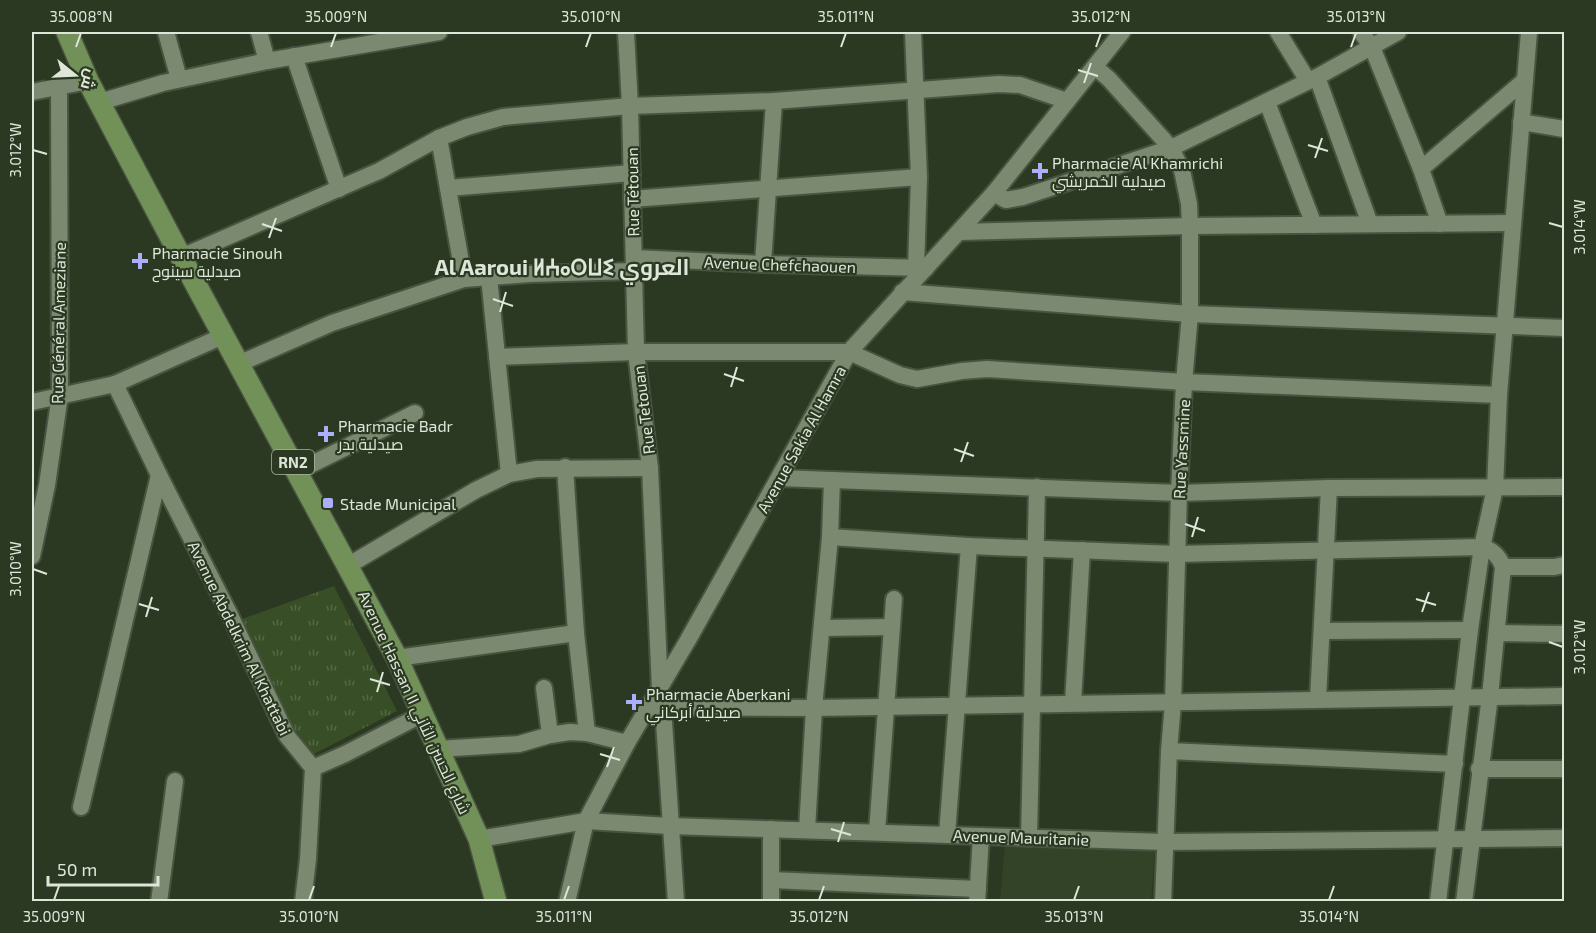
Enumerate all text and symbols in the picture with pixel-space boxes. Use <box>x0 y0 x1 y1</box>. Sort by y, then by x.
text: 35.008°N <box>49 7 113 25</box>
text: 35.009°N <box>305 7 367 25</box>
text: 35.010°N <box>561 7 621 25</box>
text: 35.011°N <box>818 7 874 25</box>
text: 35.012°N <box>1071 7 1131 25</box>
text: 35.013°N <box>1326 7 1386 25</box>
north arrow <box>45 45 105 105</box>
text: ش <box>77 67 102 92</box>
text: 3.012°W <box>6 123 24 177</box>
street label: Rue Tétouan <box>622 147 642 237</box>
place label: Pharmacie Al Khamrichi صيدلية الخمريشي <box>1052 153 1223 194</box>
marker: Pharmacie Al Khamrichi صيدلية الخمريشي <box>1033 164 1047 178</box>
text: 3.014°W <box>1570 199 1588 255</box>
street label: Rue Général Ameziane <box>47 242 69 404</box>
place label: Pharmacie Sinouh صيدلية سينوح <box>152 243 282 283</box>
street label: Avenue Chefchaouen <box>704 252 856 276</box>
district label: Al Aaroui ⵍⵄⴰⵔⵡⵉ العروي <box>435 253 689 285</box>
marker: Pharmacie Sinouh صيدلية سينوح <box>133 254 147 268</box>
street label: Avenue Sakia Al Hamra <box>753 362 849 516</box>
street label: Rue Tetouan <box>628 365 658 455</box>
street label: Rue Yassmine <box>1169 399 1193 499</box>
place label: Pharmacie Badr صيدلية بدر <box>337 416 454 454</box>
marker: Pharmacie Badr صيدلية بدر <box>319 427 333 441</box>
road number: RN2 <box>272 450 314 474</box>
place label: Stade Municipal <box>340 494 456 513</box>
marker: Stade Municipal <box>321 496 335 510</box>
street label: Avenue Abdelkrim Al Khattabi <box>185 538 295 738</box>
text: 3.010°W <box>6 541 24 597</box>
street label: Avenue Hassan II شارع الحسن الثاني <box>350 587 475 819</box>
text: 3.012°W <box>1570 620 1588 674</box>
place label: Pharmacie Aberkani صيدلية أبركاني <box>646 684 791 726</box>
marker: Pharmacie Aberkani صيدلية أبركاني <box>627 695 641 709</box>
street label: Avenue Mauritanie <box>953 825 1089 849</box>
scale bar <box>48 849 158 887</box>
text: 50 m <box>57 858 97 880</box>
text: 35.009°N <box>23 907 85 925</box>
text: 35.010°N <box>279 907 339 925</box>
text: 35.011°N <box>536 907 592 925</box>
text: 35.012°N <box>789 907 849 925</box>
text: 35.013°N <box>1044 907 1104 925</box>
text: 35.014°N <box>1299 907 1359 925</box>

